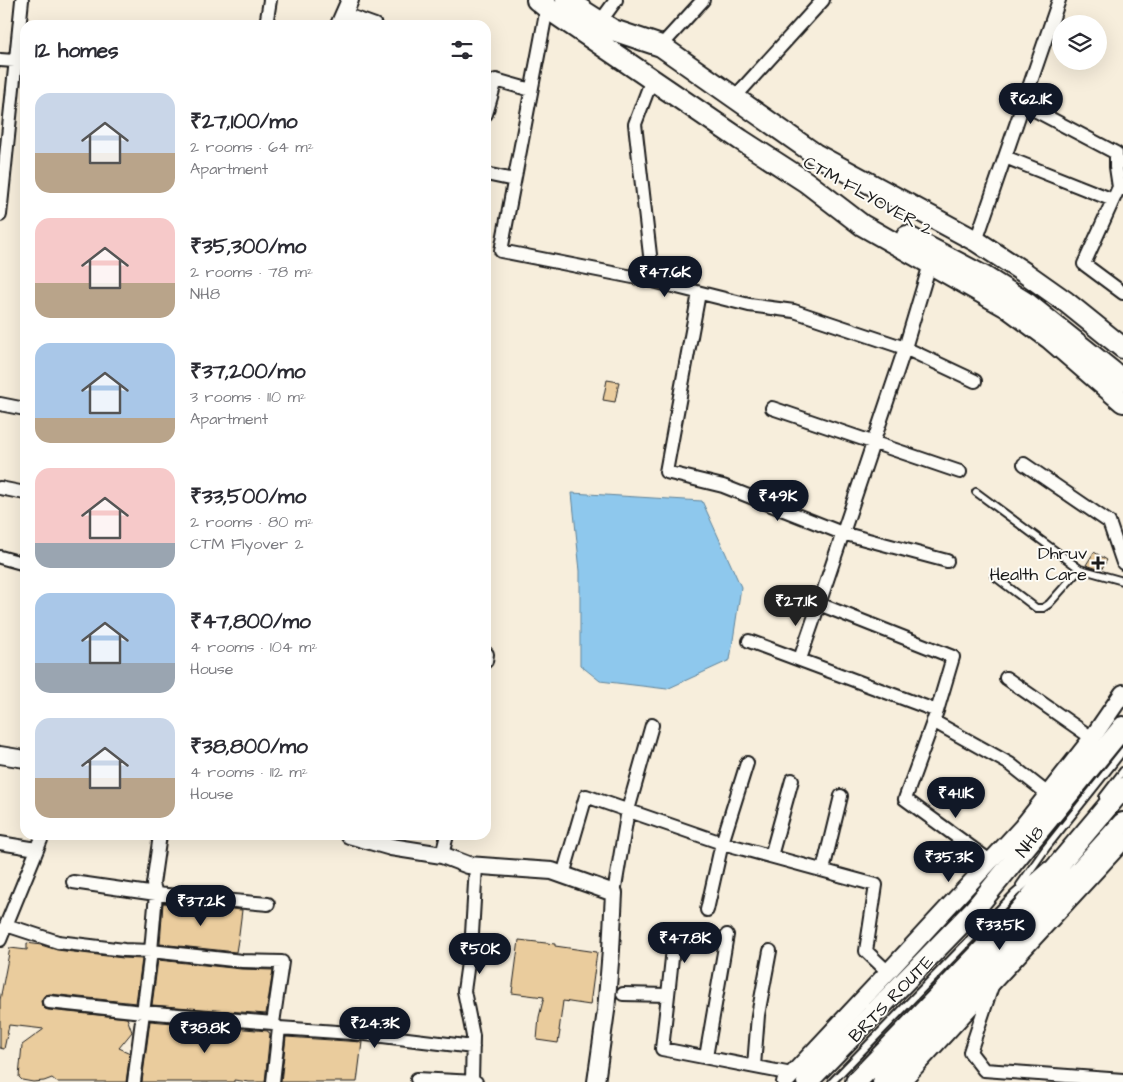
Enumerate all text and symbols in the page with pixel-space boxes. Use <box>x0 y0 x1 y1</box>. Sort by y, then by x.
map controls <box>1052 15 1107 70</box>
button: layers <box>1052 15 1107 70</box>
text: 12 homes <box>35 36 119 65</box>
icon: filters <box>448 36 476 64</box>
pin: ₹62.1K <box>990 82 1072 125</box>
text: ₹62.1K <box>1010 88 1052 110</box>
text: ₹27,100/mo <box>190 107 298 136</box>
icon: home <box>75 113 135 173</box>
text: 2 rooms · 64 m² <box>190 136 314 158</box>
street label: CTM FLYOVER 2 <box>799 150 938 242</box>
text: Apartment <box>190 158 268 180</box>
text: ₹35,300/mo <box>190 232 306 261</box>
icon: home <box>75 238 135 298</box>
pin: ₹47.6K <box>624 256 706 298</box>
text: 2 rooms · 78 m² <box>190 261 313 283</box>
text: ₹47.6K <box>639 261 691 283</box>
text: NH8 <box>190 283 220 305</box>
text: ₹37,200/mo <box>190 357 306 386</box>
icon: home <box>75 363 135 423</box>
text: 3 rooms · 110 m² <box>190 386 306 408</box>
text: Apartment <box>190 408 268 430</box>
pin: ₹49K <box>748 480 808 522</box>
text: ₹33,500/mo <box>190 482 306 511</box>
text: ₹49K <box>759 485 797 507</box>
icon: home <box>75 488 135 548</box>
text: 2 rooms · 80 m² <box>190 511 313 533</box>
text: CTM Flyover 2 <box>190 533 304 555</box>
place label: Dhruv Health Care <box>989 541 1088 587</box>
marker: Dhruv Health Care <box>1091 556 1105 570</box>
pin: ₹27.1K <box>755 584 837 627</box>
text: ₹27.1K <box>775 590 817 612</box>
text: ₹47,800/mo <box>190 607 311 636</box>
icon: home <box>75 613 135 673</box>
text: 4 rooms · 104 m² <box>190 636 318 658</box>
text: House <box>190 658 234 680</box>
text: ₹38,800/mo <box>190 732 308 761</box>
icon: home <box>75 738 135 798</box>
text: 4 rooms · 112 m² <box>190 761 308 783</box>
pin: ₹41.1K <box>915 776 997 819</box>
text: ₹41.1K <box>938 782 974 804</box>
text: House <box>190 783 234 805</box>
street label: NH8 <box>1010 821 1051 863</box>
pin: ₹35.3K <box>908 840 990 883</box>
text: ₹35.3K <box>925 846 973 868</box>
pin: ₹37.2K <box>160 884 242 927</box>
text: ₹37.2K <box>177 890 225 912</box>
pin: ₹33.5K <box>959 908 1041 951</box>
text: ₹33.5K <box>976 914 1024 936</box>
pin: ₹47.8K <box>644 922 726 964</box>
text: ₹47.8K <box>659 927 711 949</box>
pin: ₹50K <box>450 932 510 975</box>
text: ₹50K <box>460 938 500 960</box>
street label: BRTS ROUTE <box>843 950 939 1048</box>
pin: ₹24.3K <box>334 1006 416 1049</box>
pin: ₹38.8K <box>164 1012 246 1054</box>
text: ₹24.3K <box>350 1012 400 1034</box>
text: ₹38.8K <box>180 1017 230 1039</box>

